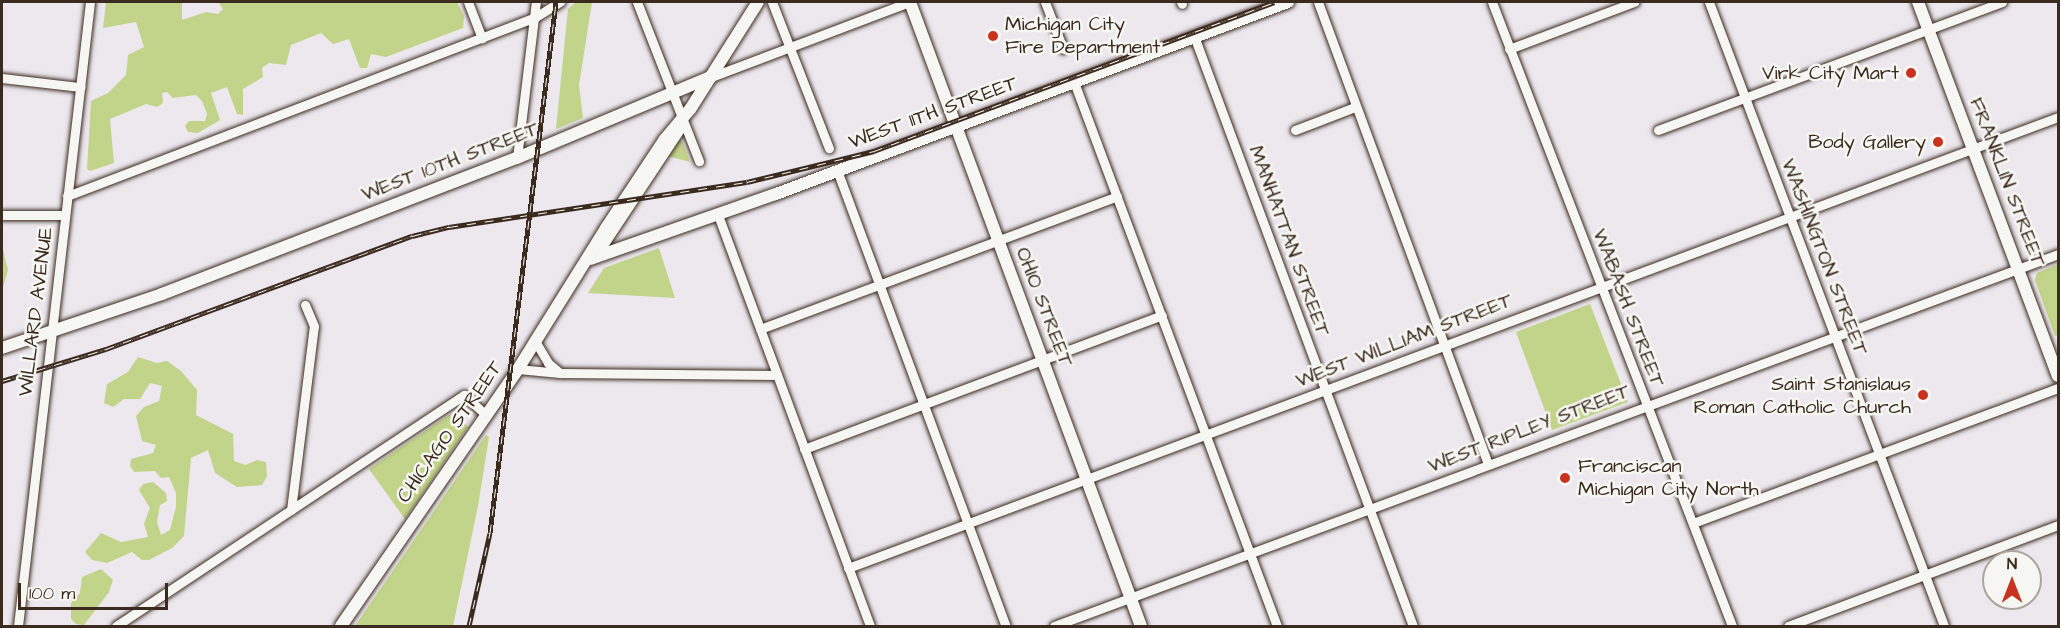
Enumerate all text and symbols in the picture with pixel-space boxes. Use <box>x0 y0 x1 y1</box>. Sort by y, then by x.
place label: Michigan City Fire Department <box>1005 13 1160 60</box>
marker: Michigan City Fire Department <box>986 29 1000 43</box>
place label: Virk City Mart <box>1762 61 1899 85</box>
marker: Virk City Mart <box>1904 66 1918 80</box>
street label: WEST 11TH STREET <box>846 71 1020 155</box>
street label: FRANKLIN STREET <box>1964 94 2050 270</box>
street label: WEST 10TH STREET <box>358 117 542 207</box>
place label: Body Gallery <box>1808 130 1926 154</box>
marker: Body Gallery <box>1931 135 1945 149</box>
street label: MANHATTAN STREET <box>1243 143 1335 339</box>
street label: WASHINGTON STREET <box>1776 156 1872 358</box>
street label: WILLARD AVENUE <box>14 226 58 398</box>
street label: WABASH STREET <box>1587 226 1669 390</box>
street label: OHIO STREET <box>1010 244 1078 370</box>
street label: WEST WILLIAM STREET <box>1293 289 1515 393</box>
street label: CHICAGO STREET <box>392 357 508 507</box>
place label: Saint Stanislaus Roman Catholic Church <box>1694 372 1911 419</box>
street label: WEST RIPLEY STREET <box>1425 379 1633 479</box>
marker: Saint Stanislaus Roman Catholic Church <box>1916 388 1930 402</box>
place label: Franciscan Michigan City North <box>1578 454 1759 501</box>
marker: Franciscan Michigan City North <box>1556 469 1574 487</box>
north arrow <box>1982 550 2042 610</box>
text: N <box>2007 553 2017 575</box>
scale bar <box>21 571 171 609</box>
text: 100 m <box>29 581 75 606</box>

